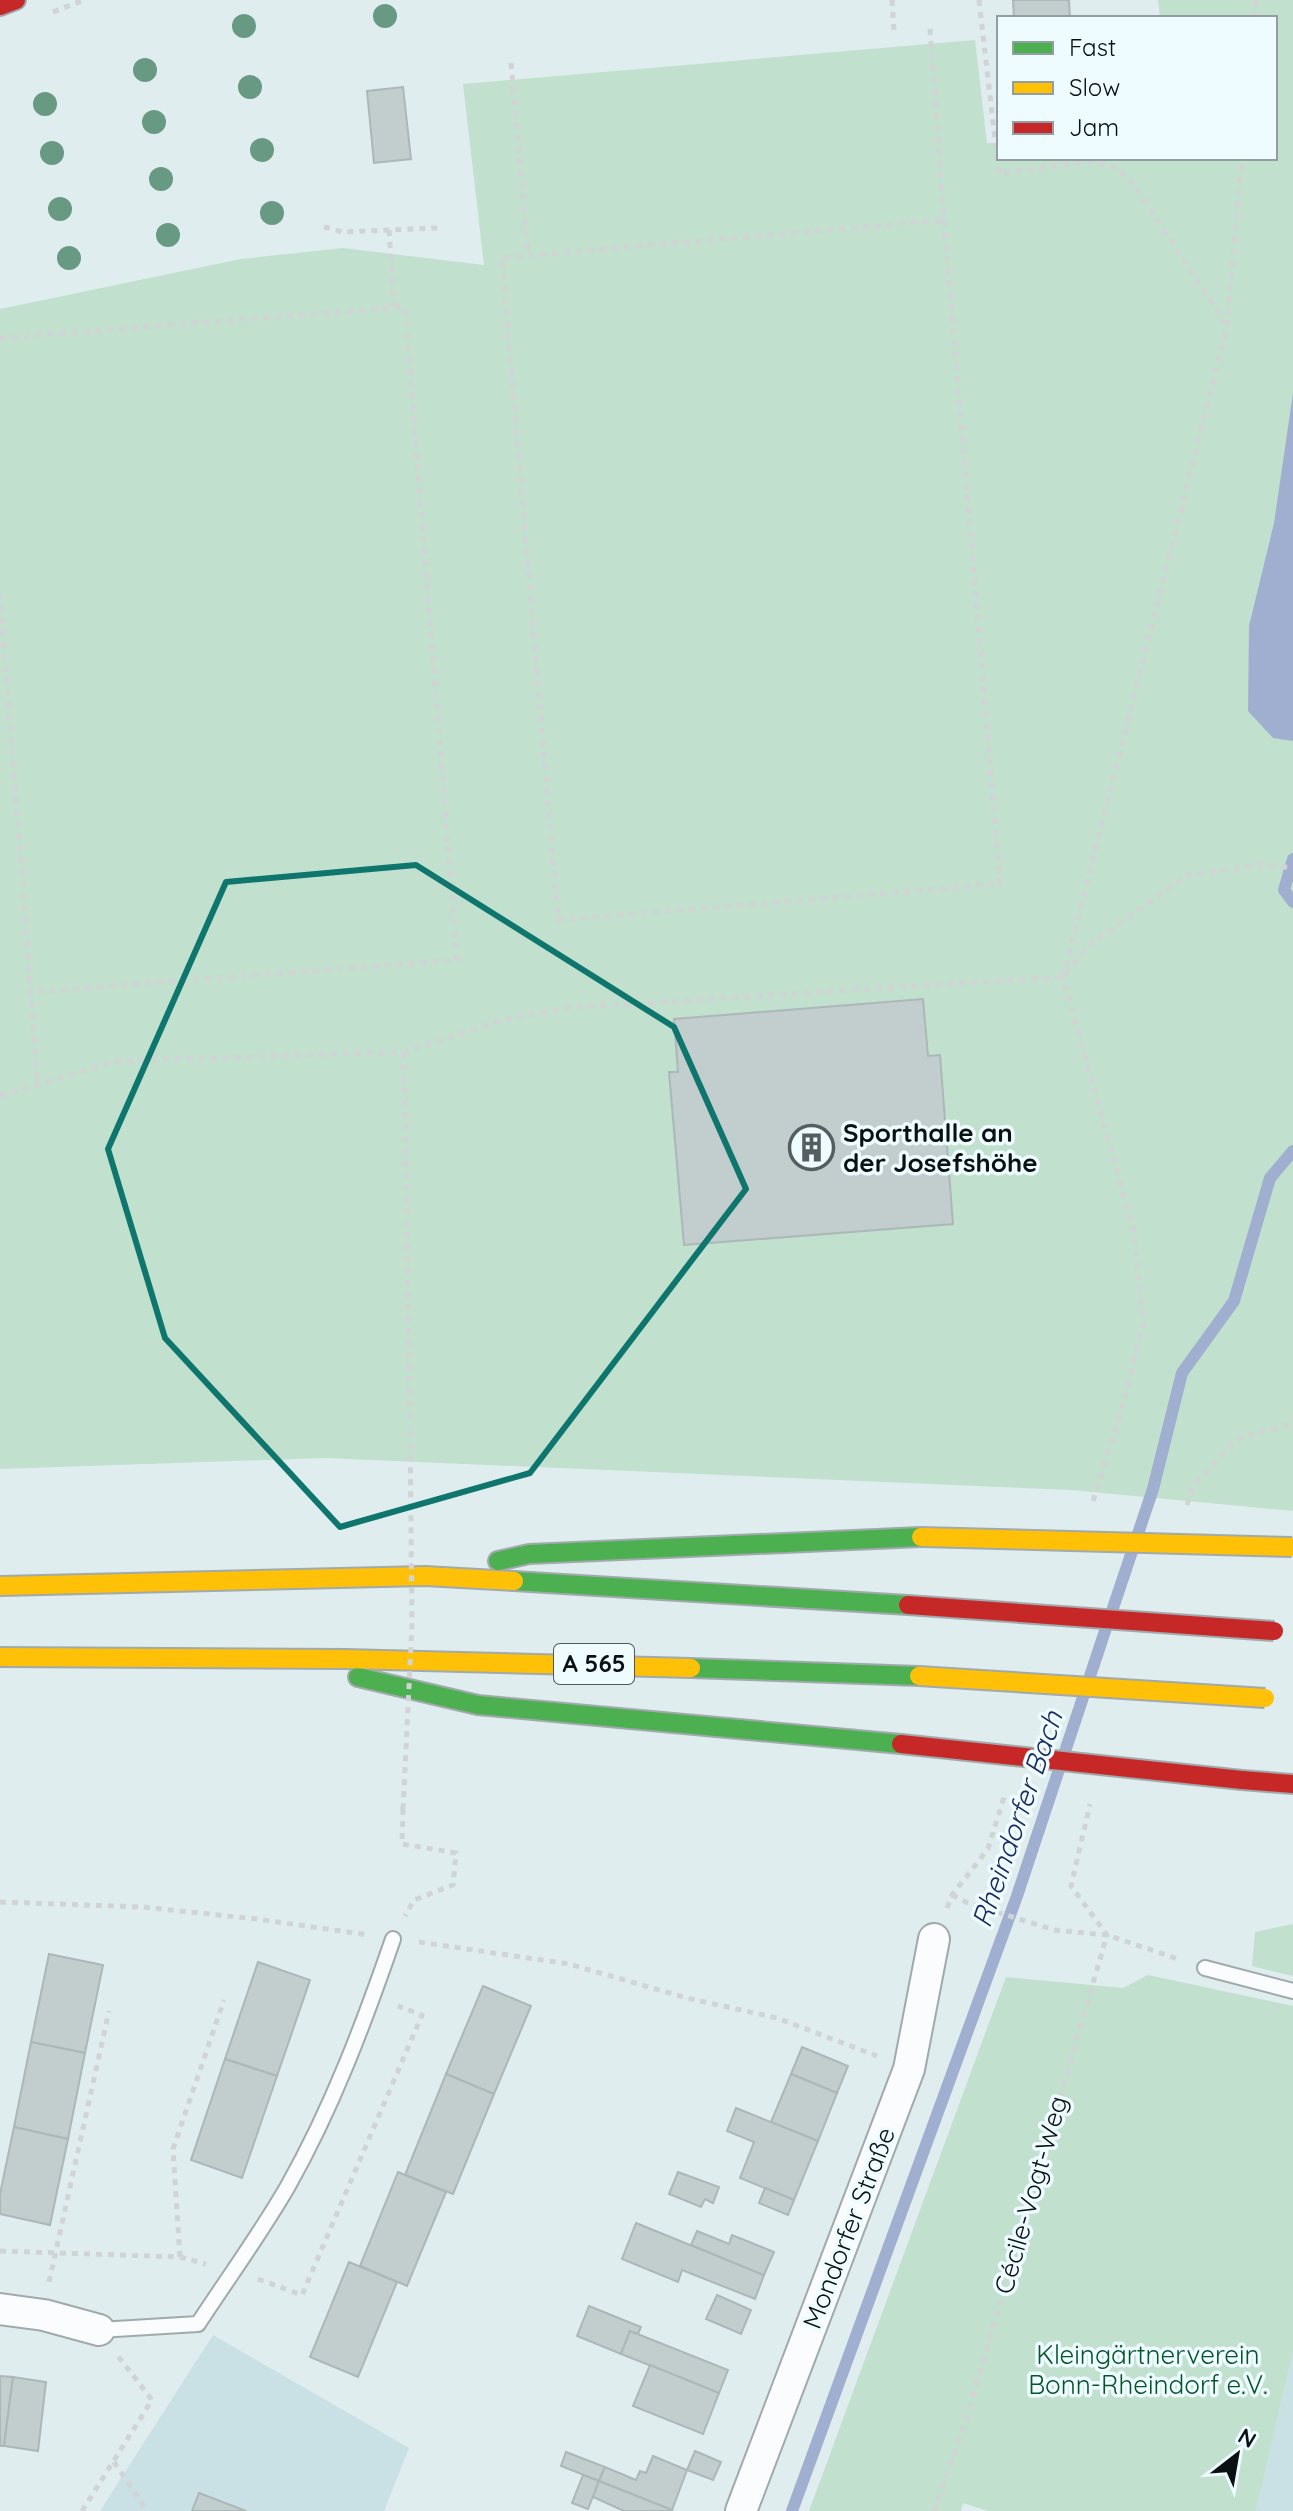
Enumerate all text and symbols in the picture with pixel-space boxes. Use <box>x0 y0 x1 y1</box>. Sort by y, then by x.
legend <box>997 16 1277 160</box>
text: Fast <box>1069 32 1116 62</box>
text: Slow <box>1069 72 1120 102</box>
text: Jam <box>1069 112 1119 142</box>
place label: Sporthalle an der Josefshöhe <box>843 1116 1038 1179</box>
building icon: Sporthalle an der Josefshöhe <box>788 1124 836 1172</box>
road number: A 565 <box>554 1644 634 1684</box>
water label: Rheindorfer Bach <box>963 1705 1070 1931</box>
street label: Cécile-Vogt-Weg <box>986 2092 1075 2298</box>
street label: Mondorfer Straße <box>795 2122 902 2333</box>
park label: Kleingärtnerverein Bonn-Rheindorf e.V. <box>1028 2338 1268 2401</box>
north arrow <box>1197 2415 1277 2495</box>
text: N <box>1233 2422 1261 2454</box>

